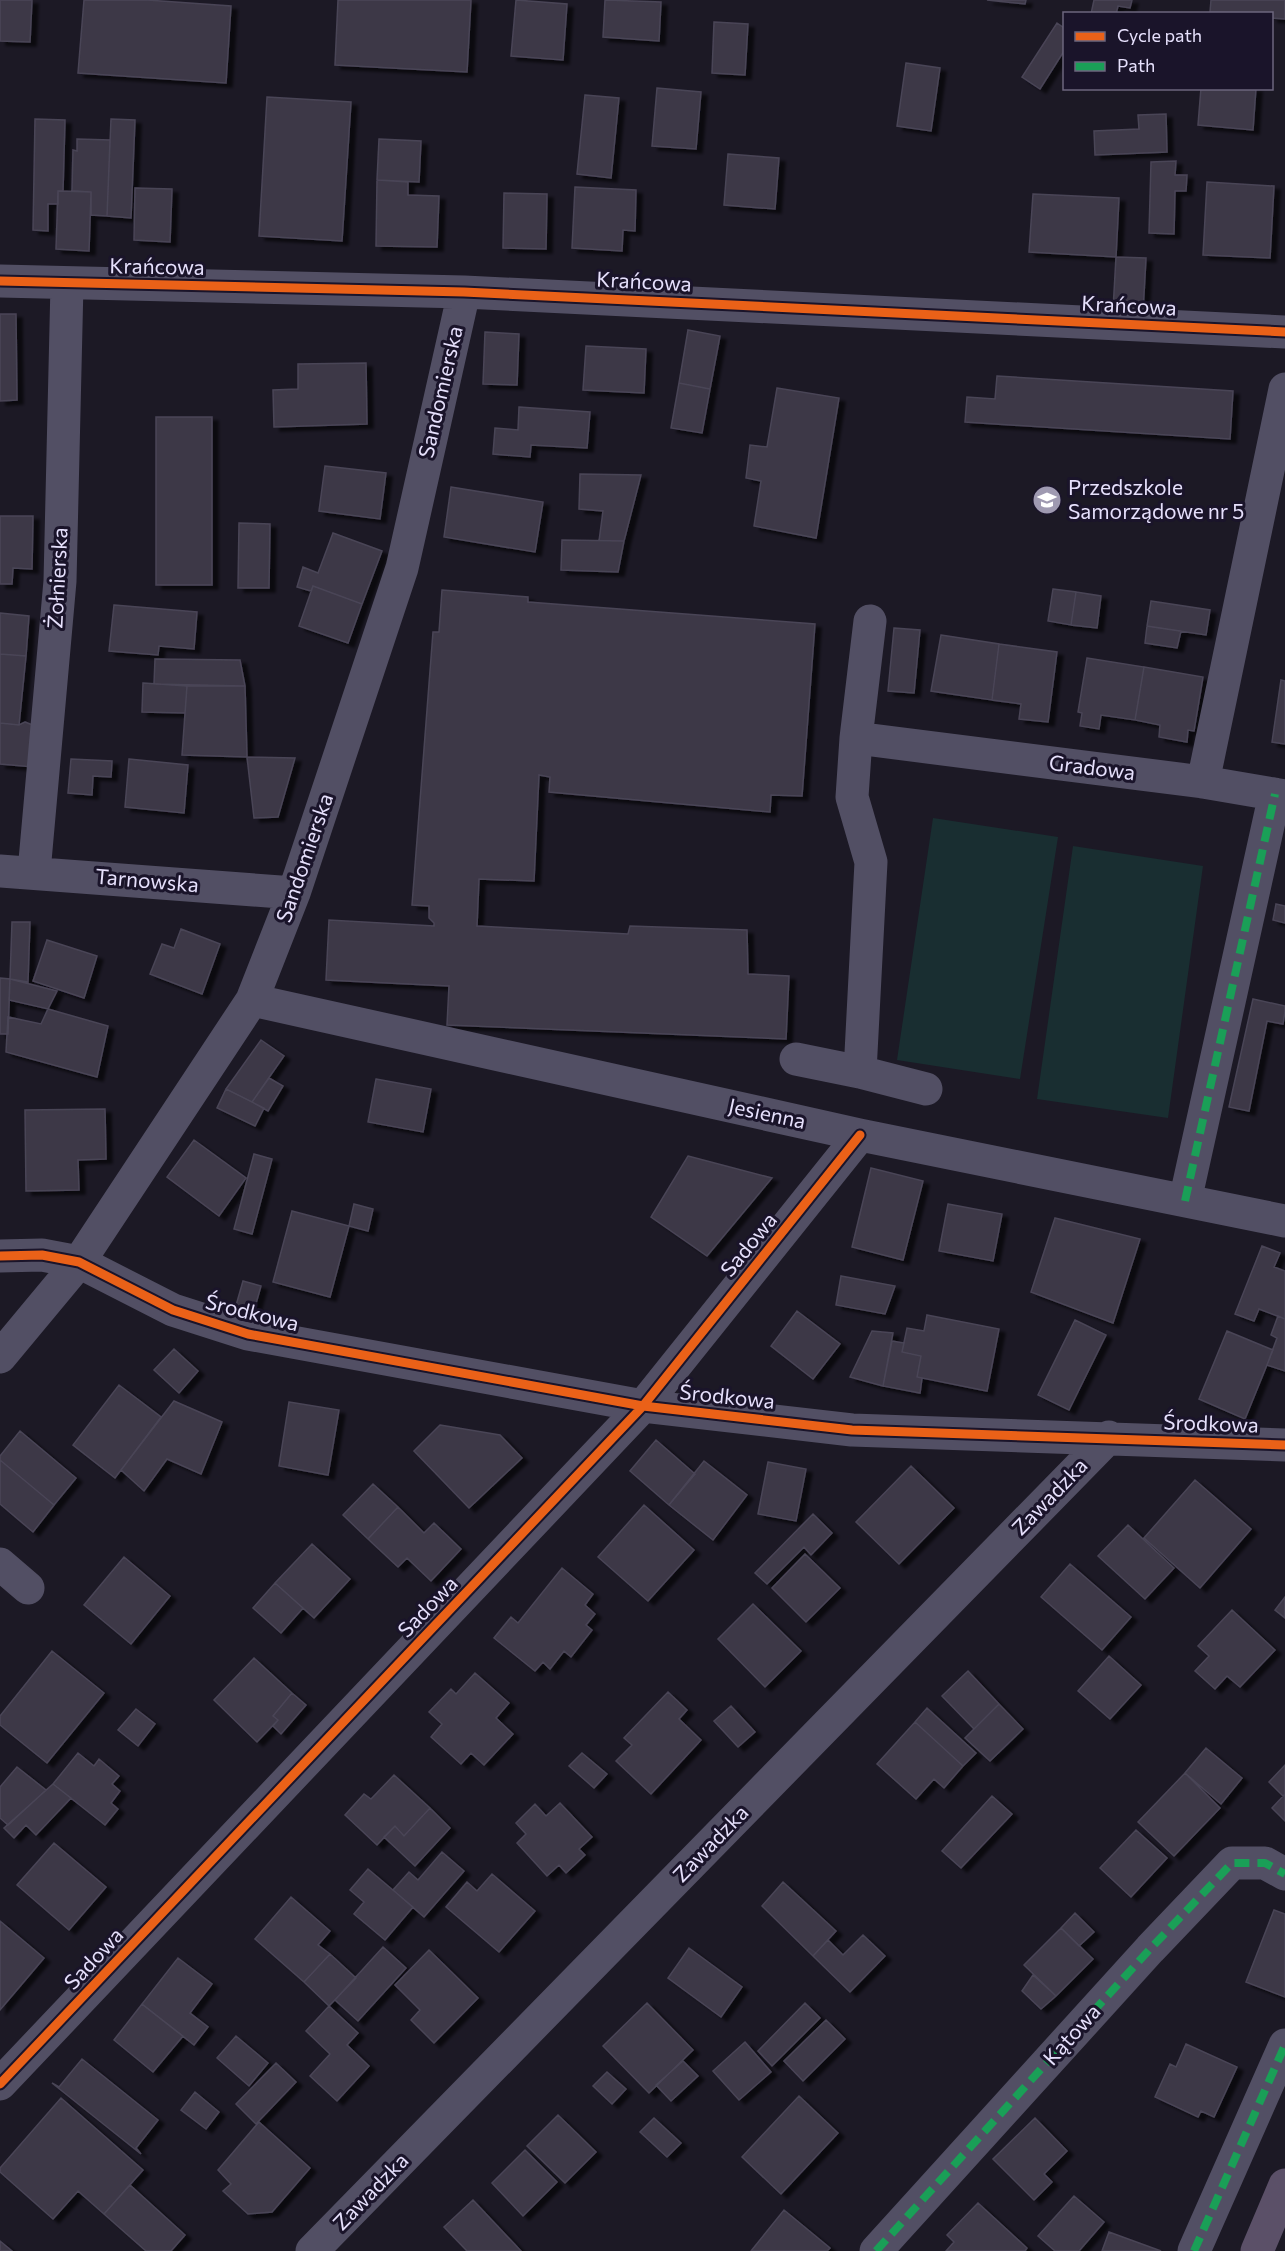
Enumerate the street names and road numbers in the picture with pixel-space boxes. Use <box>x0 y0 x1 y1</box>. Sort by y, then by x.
street label: Krańcowa <box>109 252 205 279</box>
street label: Krańcowa <box>596 266 692 295</box>
street label: Krańcowa <box>1081 290 1177 319</box>
street label: Sandomierska <box>412 323 467 460</box>
street label: Żołnierska <box>41 527 72 629</box>
street label: Gradowa <box>1048 749 1137 784</box>
street label: Sandomierska <box>270 790 337 925</box>
street label: Tarnowska <box>94 863 200 896</box>
street label: Jesienna <box>726 1092 808 1133</box>
street label: Sadowa <box>714 1207 781 1281</box>
street label: Środkowa <box>203 1288 302 1335</box>
street label: Środkowa <box>678 1378 776 1413</box>
street label: Środkowa <box>1163 1408 1259 1437</box>
street label: Zawadzka <box>1006 1452 1092 1540</box>
street label: Sadowa <box>392 1570 462 1642</box>
street label: Zawadzka <box>667 1799 753 1887</box>
street label: Sadowa <box>58 1922 128 1994</box>
street label: Kątowa <box>1037 1998 1105 2070</box>
street label: Zawadzka <box>327 2147 413 2235</box>

